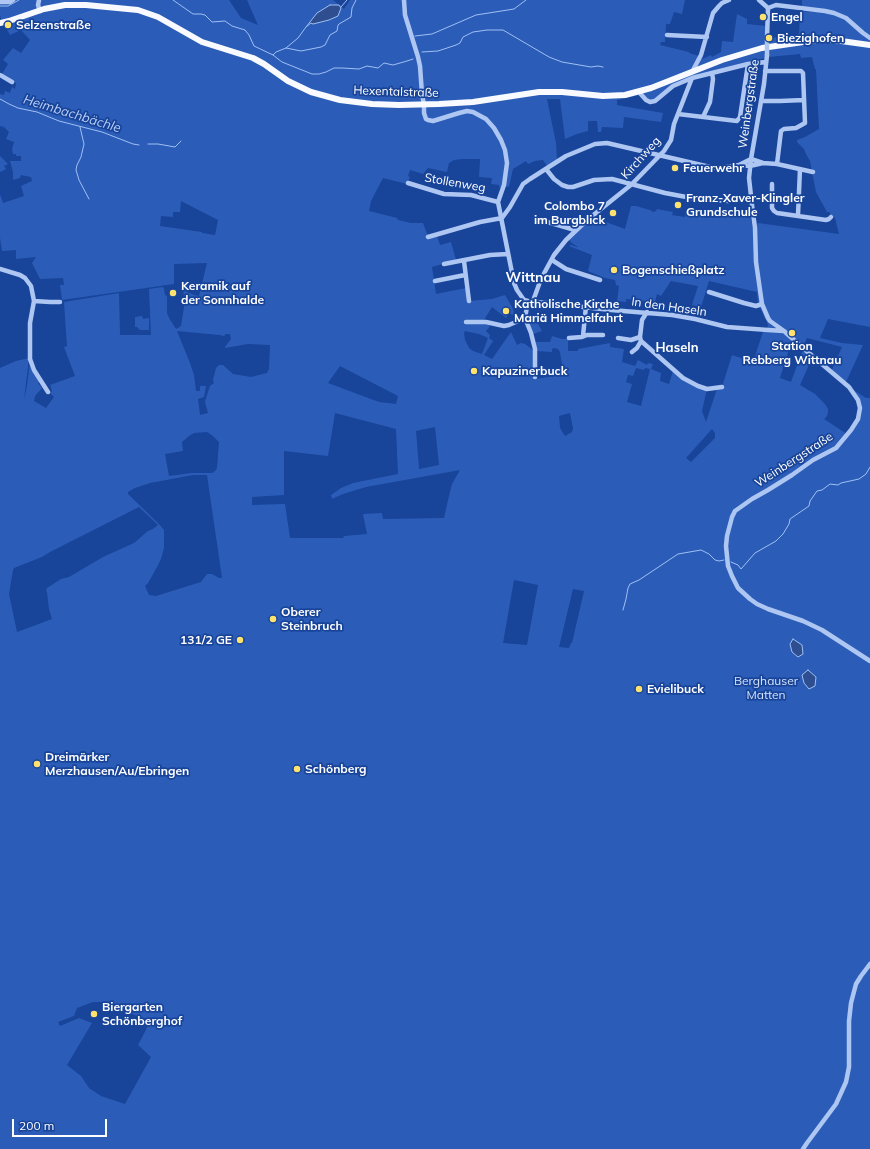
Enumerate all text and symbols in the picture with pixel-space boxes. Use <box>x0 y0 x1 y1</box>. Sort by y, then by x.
place label: Engel <box>771 10 803 24</box>
marker: Engel <box>758 12 768 22</box>
place label: Selzenstraße <box>16 18 91 32</box>
marker: Selzenstraße <box>3 20 13 30</box>
place label: Biezighofen <box>777 31 844 45</box>
marker: Biezighofen <box>764 33 774 43</box>
street label: Weinbergstraße <box>736 58 762 150</box>
street label: Hexentalstraße <box>353 83 439 101</box>
water label: Heimbachbächle <box>21 92 123 136</box>
street label: Kirchweg <box>618 134 664 182</box>
place label: Feuerwehr <box>683 161 744 175</box>
marker: Feuerwehr <box>670 163 680 173</box>
street label: Stollenweg <box>423 171 487 195</box>
place label: Franz-Xaver-Klingler Grundschule <box>686 191 804 219</box>
place label: Colombo 7 im Burgblick <box>534 199 605 227</box>
marker: Franz-Xaver-Klingler Grundschule <box>673 200 683 210</box>
marker: Colombo 7 im Burgblick <box>608 208 618 218</box>
place label: Bogenschießplatz <box>622 263 725 277</box>
marker: Bogenschießplatz <box>609 265 619 275</box>
district label: Wittnau <box>505 270 561 286</box>
place label: Keramik auf der Sonnhalde <box>181 279 264 307</box>
marker: Keramik auf der Sonnhalde <box>168 288 178 298</box>
street label: In den Haseln <box>630 295 708 319</box>
place label: Katholische Kirche Mariä Himmelfahrt <box>514 297 623 325</box>
marker: Katholische Kirche Mariä Himmelfahrt <box>501 306 511 316</box>
marker: Station Rebberg Wittnau <box>787 328 797 338</box>
place label: Station Rebberg Wittnau <box>743 339 841 367</box>
district label: Haseln <box>656 340 698 356</box>
place label: Kapuzinerbuck <box>482 364 567 378</box>
marker: Kapuzinerbuck <box>469 366 479 376</box>
street label: Weinbergstraße <box>752 429 836 491</box>
place label: Oberer Steinbruch <box>281 605 343 633</box>
marker: Oberer Steinbruch <box>268 614 278 624</box>
place label: 131/2 GE <box>180 633 232 647</box>
marker: 131/2 GE <box>235 635 245 645</box>
park label: Berghauser Matten <box>734 674 798 702</box>
place label: Evielibuck <box>647 682 704 696</box>
marker: Evielibuck <box>634 684 644 694</box>
place label: Dreimärker Merzhausen/Au/Ebringen <box>45 750 189 778</box>
marker: Dreimärker Merzhausen/Au/Ebringen <box>32 759 42 769</box>
place label: Schönberg <box>305 762 366 776</box>
marker: Schönberg <box>292 764 302 774</box>
place label: Biergarten Schönberghof <box>102 1000 182 1028</box>
marker: Biergarten Schönberghof <box>89 1009 99 1019</box>
scale bar <box>14 1111 109 1137</box>
text: 200 m <box>19 1118 54 1133</box>

